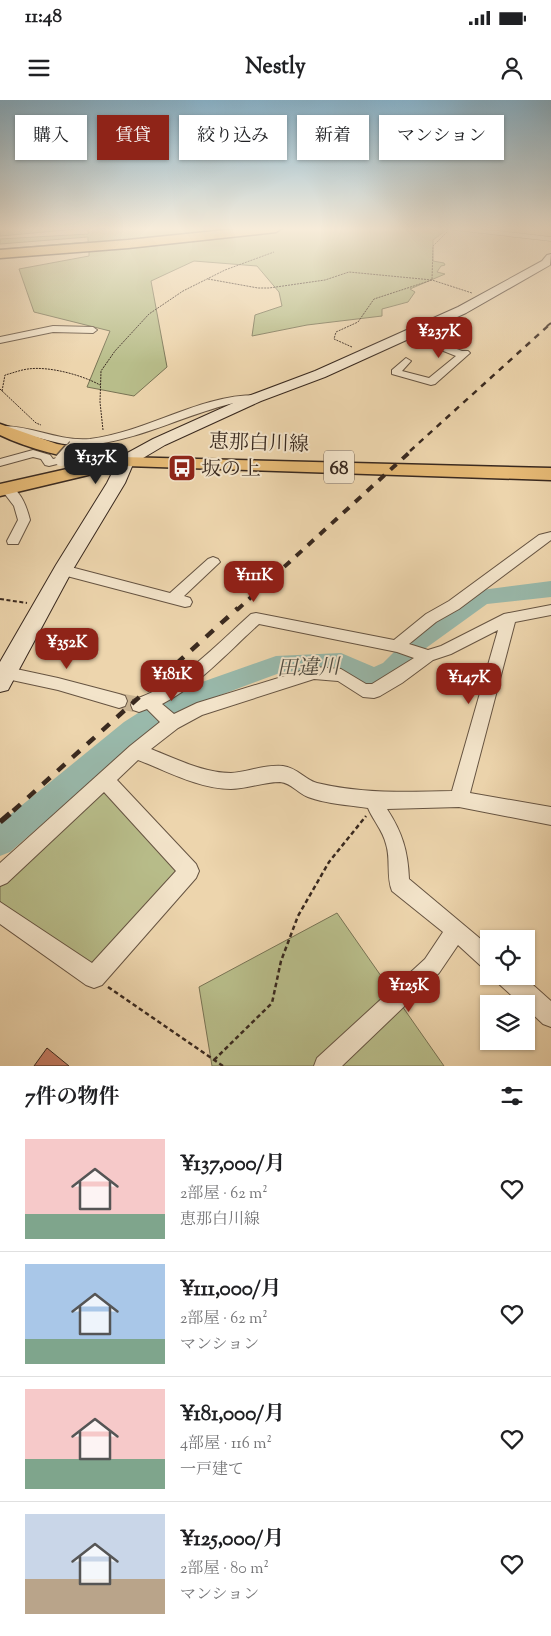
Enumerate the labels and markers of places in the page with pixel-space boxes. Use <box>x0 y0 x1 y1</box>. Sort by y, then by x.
pin: ¥237K <box>404 316 474 359</box>
pin: ¥137K <box>61 442 131 485</box>
bus stop icon: 坂の上 <box>167 453 197 483</box>
place label: 坂の上 <box>201 456 261 485</box>
pin: ¥111K <box>219 560 289 603</box>
pin: ¥352K <box>32 628 102 670</box>
pin: ¥181K <box>137 660 207 702</box>
pin: ¥147K <box>434 662 504 705</box>
pin: ¥125K <box>374 970 444 1013</box>

